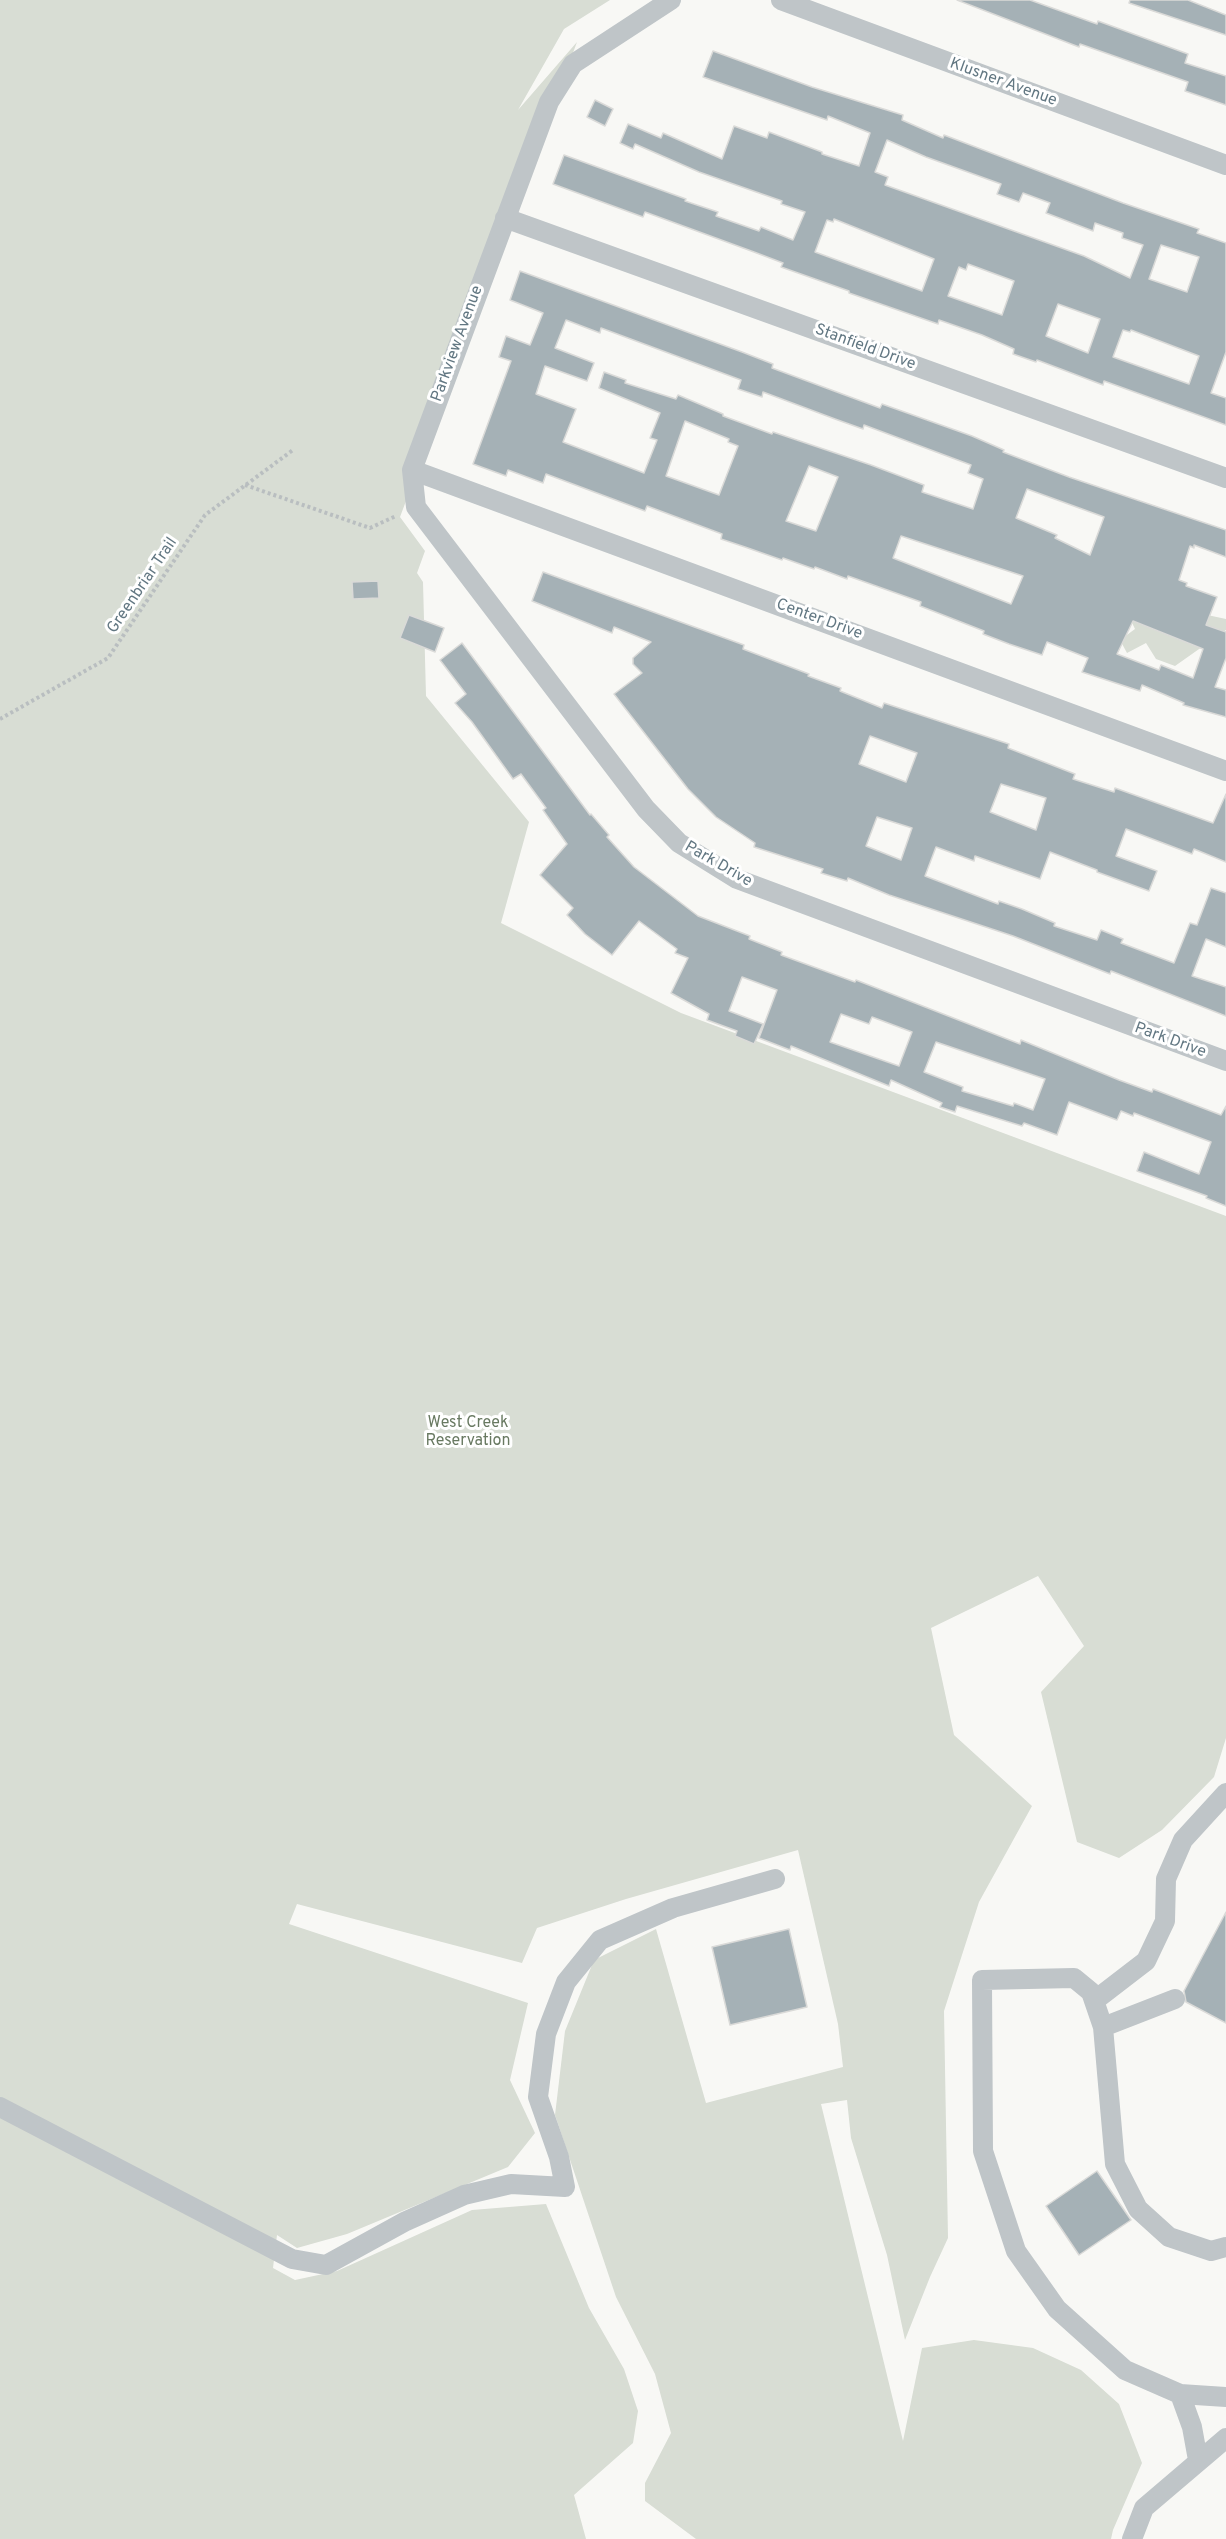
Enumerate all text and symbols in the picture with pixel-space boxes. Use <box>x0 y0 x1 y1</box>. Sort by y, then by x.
street label: Klusner Avenue <box>947 55 1059 111</box>
street label: Parkview Avenue <box>428 283 488 405</box>
street label: Stanfield Drive <box>812 321 918 375</box>
street label: Greenbriar Trail <box>104 534 182 638</box>
street label: Center Drive <box>773 596 865 644</box>
street label: Park Drive <box>681 838 755 892</box>
street label: Park Drive <box>1132 1019 1208 1063</box>
park label: West Creek Reservation <box>426 1414 510 1452</box>

